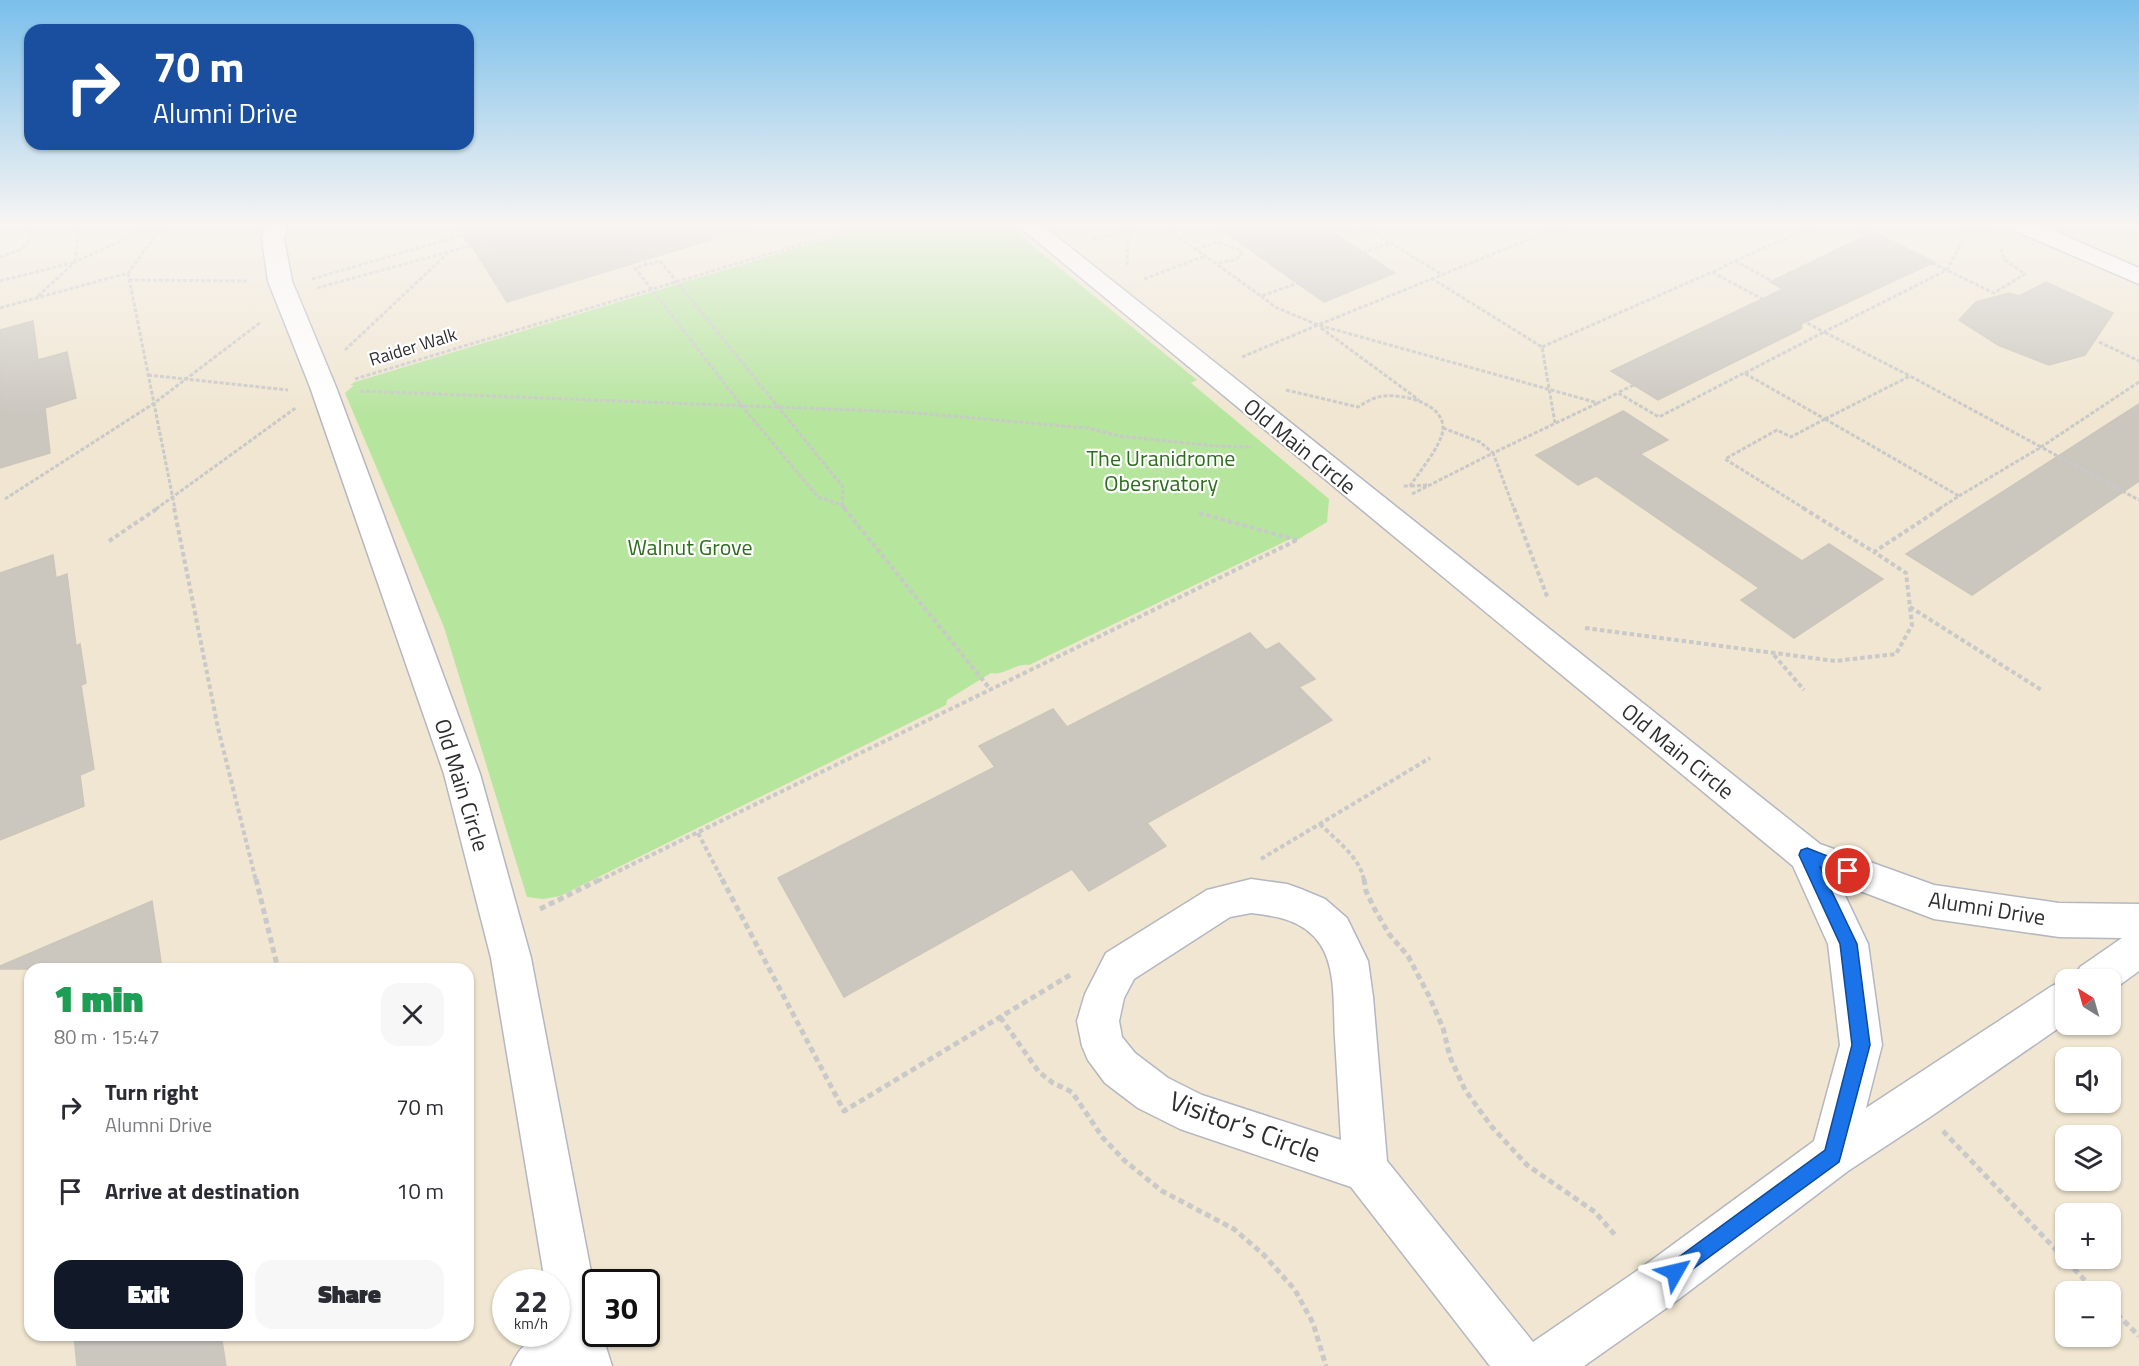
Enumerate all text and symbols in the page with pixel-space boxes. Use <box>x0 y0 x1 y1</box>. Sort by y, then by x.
text: 70 m <box>153 34 245 98</box>
icon: right <box>54 48 132 126</box>
text: Alumni Drive <box>153 92 298 133</box>
street label: Raider Walk <box>366 320 460 373</box>
street label: Old Main Circle <box>1236 390 1364 502</box>
park label: The Uranidrome Obesrvatory <box>1087 441 1235 500</box>
park label: Walnut Grove <box>627 530 753 564</box>
street label: Old Main Circle <box>1614 695 1742 807</box>
street label: Old Main Circle <box>426 715 498 855</box>
pin <box>1822 845 1873 896</box>
icon: arrive <box>1831 854 1864 887</box>
street label: Alumni Drive <box>1926 882 2048 934</box>
north arrow <box>2055 969 2121 1035</box>
map controls <box>2055 969 2121 1347</box>
text: 1 min <box>54 971 143 1026</box>
button: close <box>381 983 444 1046</box>
text: 80 m · 15:47 <box>54 1021 160 1052</box>
button: sound <box>2055 1047 2121 1113</box>
text: Turn right <box>105 1075 199 1109</box>
street label: Visitor's Circle <box>1164 1079 1327 1172</box>
text: 70 m <box>396 1090 444 1124</box>
icon: right <box>54 1091 87 1124</box>
text: Alumni Drive <box>105 1109 212 1140</box>
button: layers <box>2055 1125 2121 1191</box>
text: Arrive at destination <box>105 1174 300 1208</box>
text: 10 m <box>396 1174 444 1208</box>
icon: arrive <box>54 1175 87 1208</box>
button: + <box>2055 1203 2121 1269</box>
position arrow <box>1643 1240 1707 1304</box>
button: Exit <box>54 1260 243 1329</box>
button: Share <box>255 1260 444 1329</box>
speed limit sign: 30 <box>582 1269 660 1347</box>
text: 22 <box>514 1278 548 1324</box>
button: − <box>2055 1281 2121 1347</box>
text: km/h <box>514 1312 548 1335</box>

